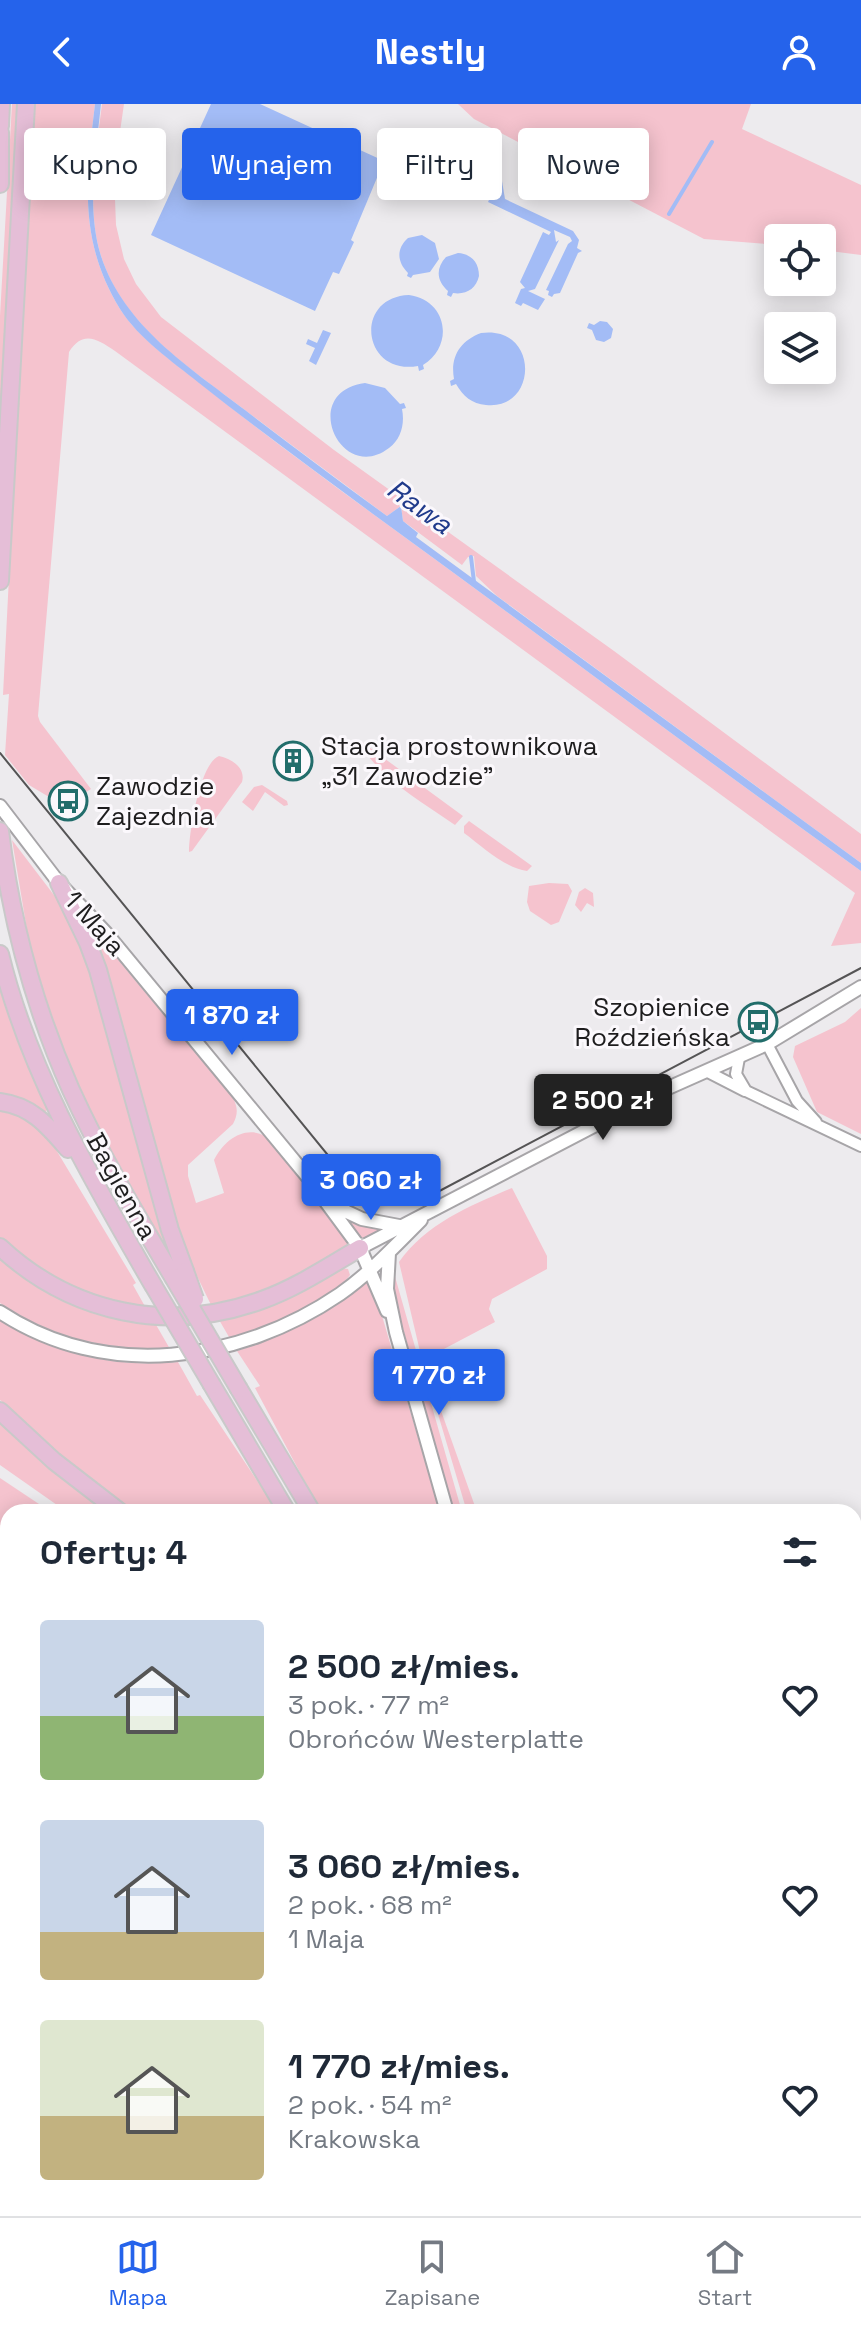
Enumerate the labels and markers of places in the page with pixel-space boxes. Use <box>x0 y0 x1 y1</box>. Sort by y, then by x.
place label: Stacja prostownikowa „31 Zawodzie” <box>321 729 598 793</box>
building icon: Stacja prostownikowa „31 Zawodzie” <box>272 740 314 782</box>
place label: Zawodzie Zajezdnia <box>96 769 214 833</box>
bus stop icon: Zawodzie Zajezdnia <box>47 780 89 822</box>
pin: 1 870 zł <box>149 989 315 1057</box>
place label: Szopienice Roździeńska <box>575 990 730 1054</box>
bus stop icon: Szopienice Roździeńska <box>737 1001 779 1043</box>
pin: 2 500 zł <box>520 1074 686 1142</box>
pin: 3 060 zł <box>288 1154 454 1222</box>
pin: 1 770 zł <box>356 1349 522 1417</box>

